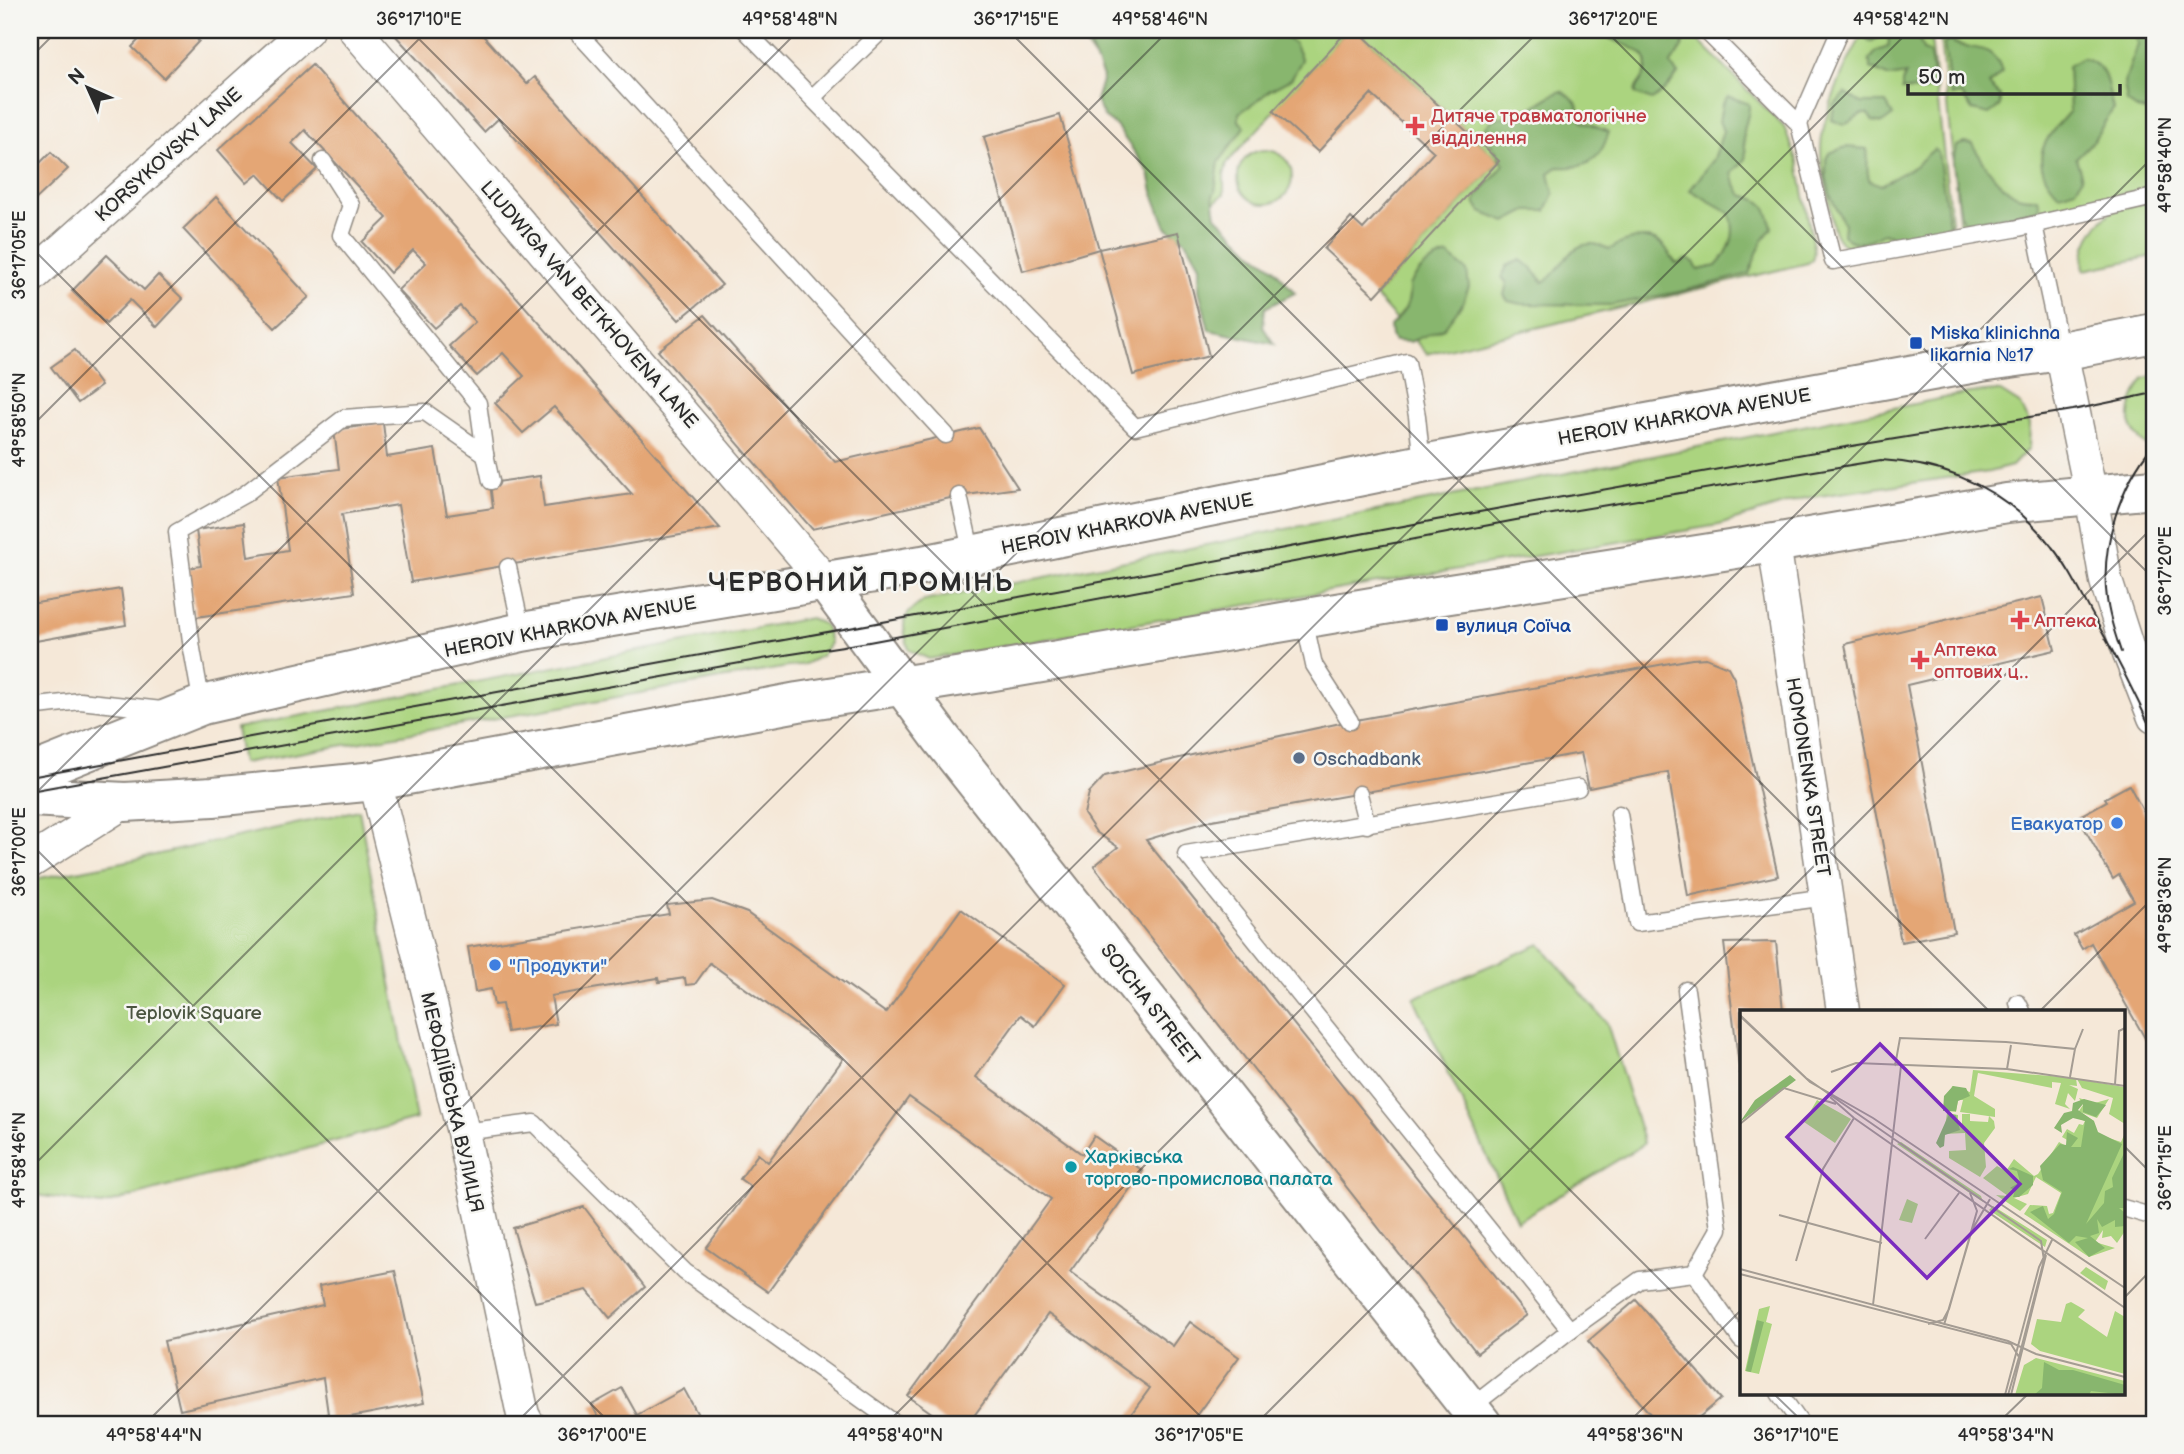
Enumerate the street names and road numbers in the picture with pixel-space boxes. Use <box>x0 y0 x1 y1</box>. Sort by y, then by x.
street label: KORSYKOVSKY LANE <box>91 83 247 227</box>
street label: LIUDWIGA VAN BETKHOVENA LANE <box>475 177 703 433</box>
street label: HEROIV KHARKOVA AVENUE <box>1556 384 1813 451</box>
street label: HEROIV KHARKOVA AVENUE <box>999 489 1255 560</box>
street label: HEROIV KHARKOVA AVENUE <box>442 592 698 663</box>
street label: HOMONENKA STREET <box>1780 676 1835 879</box>
street label: SOICHA STREET <box>1095 939 1205 1071</box>
street label: МЕФОДІЇВСЬКА ВУЛИЦЯ <box>415 990 488 1215</box>

